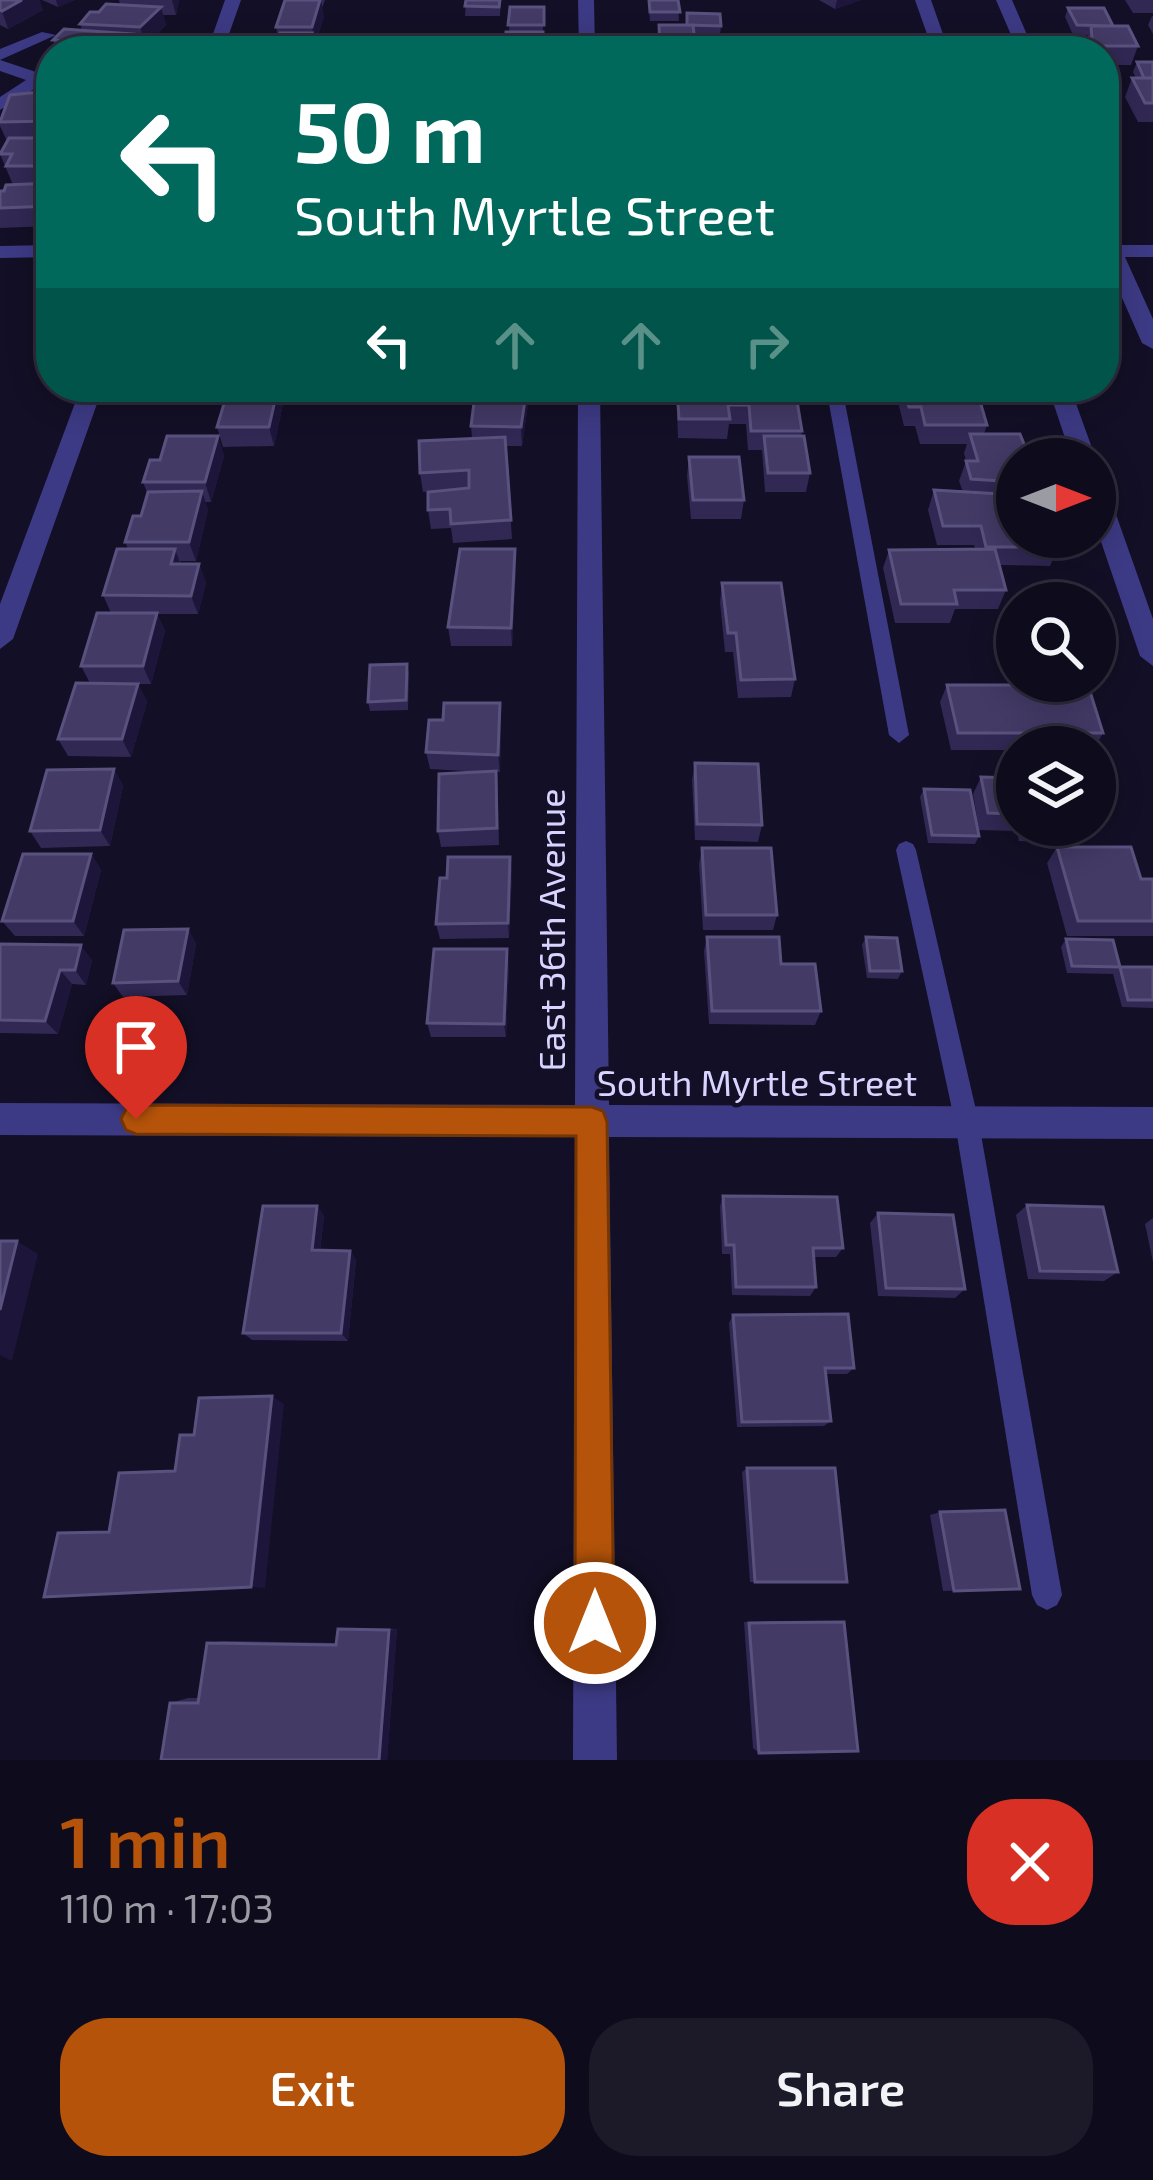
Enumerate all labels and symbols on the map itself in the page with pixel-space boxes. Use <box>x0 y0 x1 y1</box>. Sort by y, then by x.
north arrow <box>996 438 1116 558</box>
street label: East 36th Avenue <box>529 789 572 1072</box>
pin <box>85 996 187 1119</box>
street label: South Myrtle Street <box>597 1060 917 1103</box>
position arrow <box>532 1560 658 1686</box>

